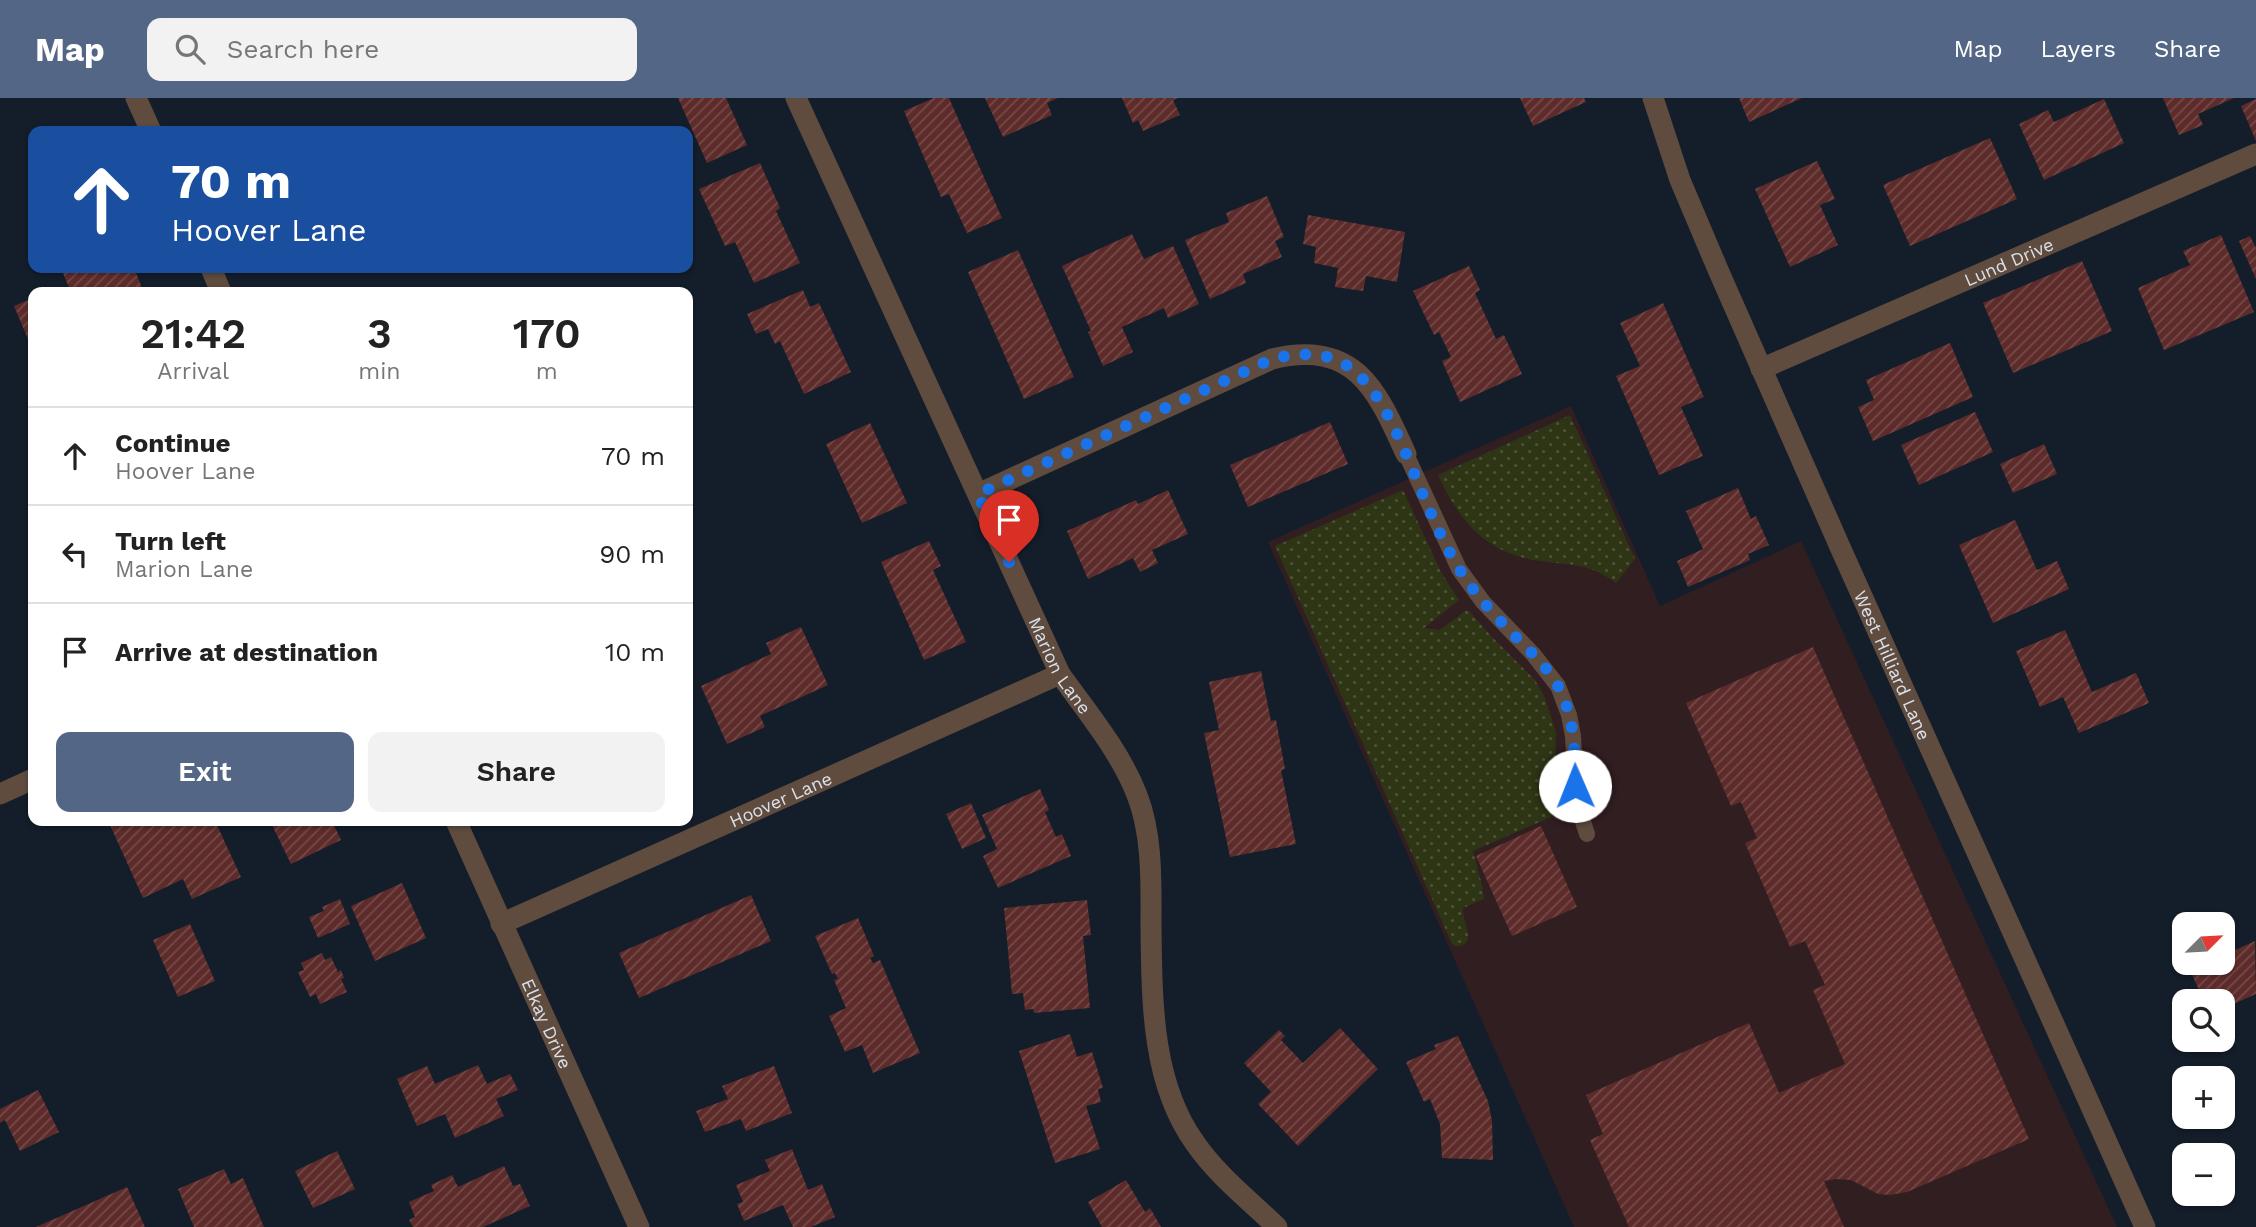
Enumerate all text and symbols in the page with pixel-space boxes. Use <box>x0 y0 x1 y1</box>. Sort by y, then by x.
search box <box>147 18 637 81</box>
text: Map <box>35 30 105 69</box>
icon: search <box>171 30 209 68</box>
text: Search here <box>227 34 379 64</box>
text: Map <box>1954 35 2002 63</box>
text: Layers <box>2040 35 2116 63</box>
text: Share <box>2154 35 2221 63</box>
text: 70 m <box>171 152 291 210</box>
icon: ahead <box>56 154 147 245</box>
text: Hoover Lane <box>171 211 367 249</box>
street label: Lund Drive <box>1961 233 2056 290</box>
text: 21:42 <box>140 309 246 358</box>
text: 3 <box>367 309 392 358</box>
text: 170 <box>513 309 581 358</box>
text: Arrival <box>157 358 229 385</box>
text: min <box>358 358 401 385</box>
text: m <box>536 358 558 385</box>
text: Continue <box>115 428 231 458</box>
icon: ahead <box>56 437 94 475</box>
text: 70 m <box>601 441 665 471</box>
text: Hoover Lane <box>115 458 256 485</box>
pin <box>979 490 1039 562</box>
icon: arrive <box>990 501 1028 539</box>
text: Turn left <box>115 526 226 556</box>
icon: left <box>56 535 94 573</box>
text: 90 m <box>599 539 665 569</box>
text: Marion Lane <box>115 556 253 583</box>
street label: West Hilliard Lane <box>1850 587 1936 743</box>
street label: Marion Lane <box>1025 613 1096 718</box>
icon: arrive <box>56 633 94 671</box>
text: Arrive at destination <box>115 637 378 667</box>
text: 10 m <box>605 637 665 667</box>
button: Exit <box>56 732 354 812</box>
button: Share <box>368 732 665 812</box>
position arrow <box>1538 749 1612 823</box>
street label: Hoover Lane <box>726 767 835 831</box>
north arrow <box>2172 912 2235 975</box>
map controls <box>2172 912 2235 1206</box>
street label: Elkay Drive <box>518 975 577 1072</box>
button: search <box>2172 989 2235 1052</box>
button: + <box>2172 1066 2235 1129</box>
button: − <box>2172 1143 2235 1206</box>

